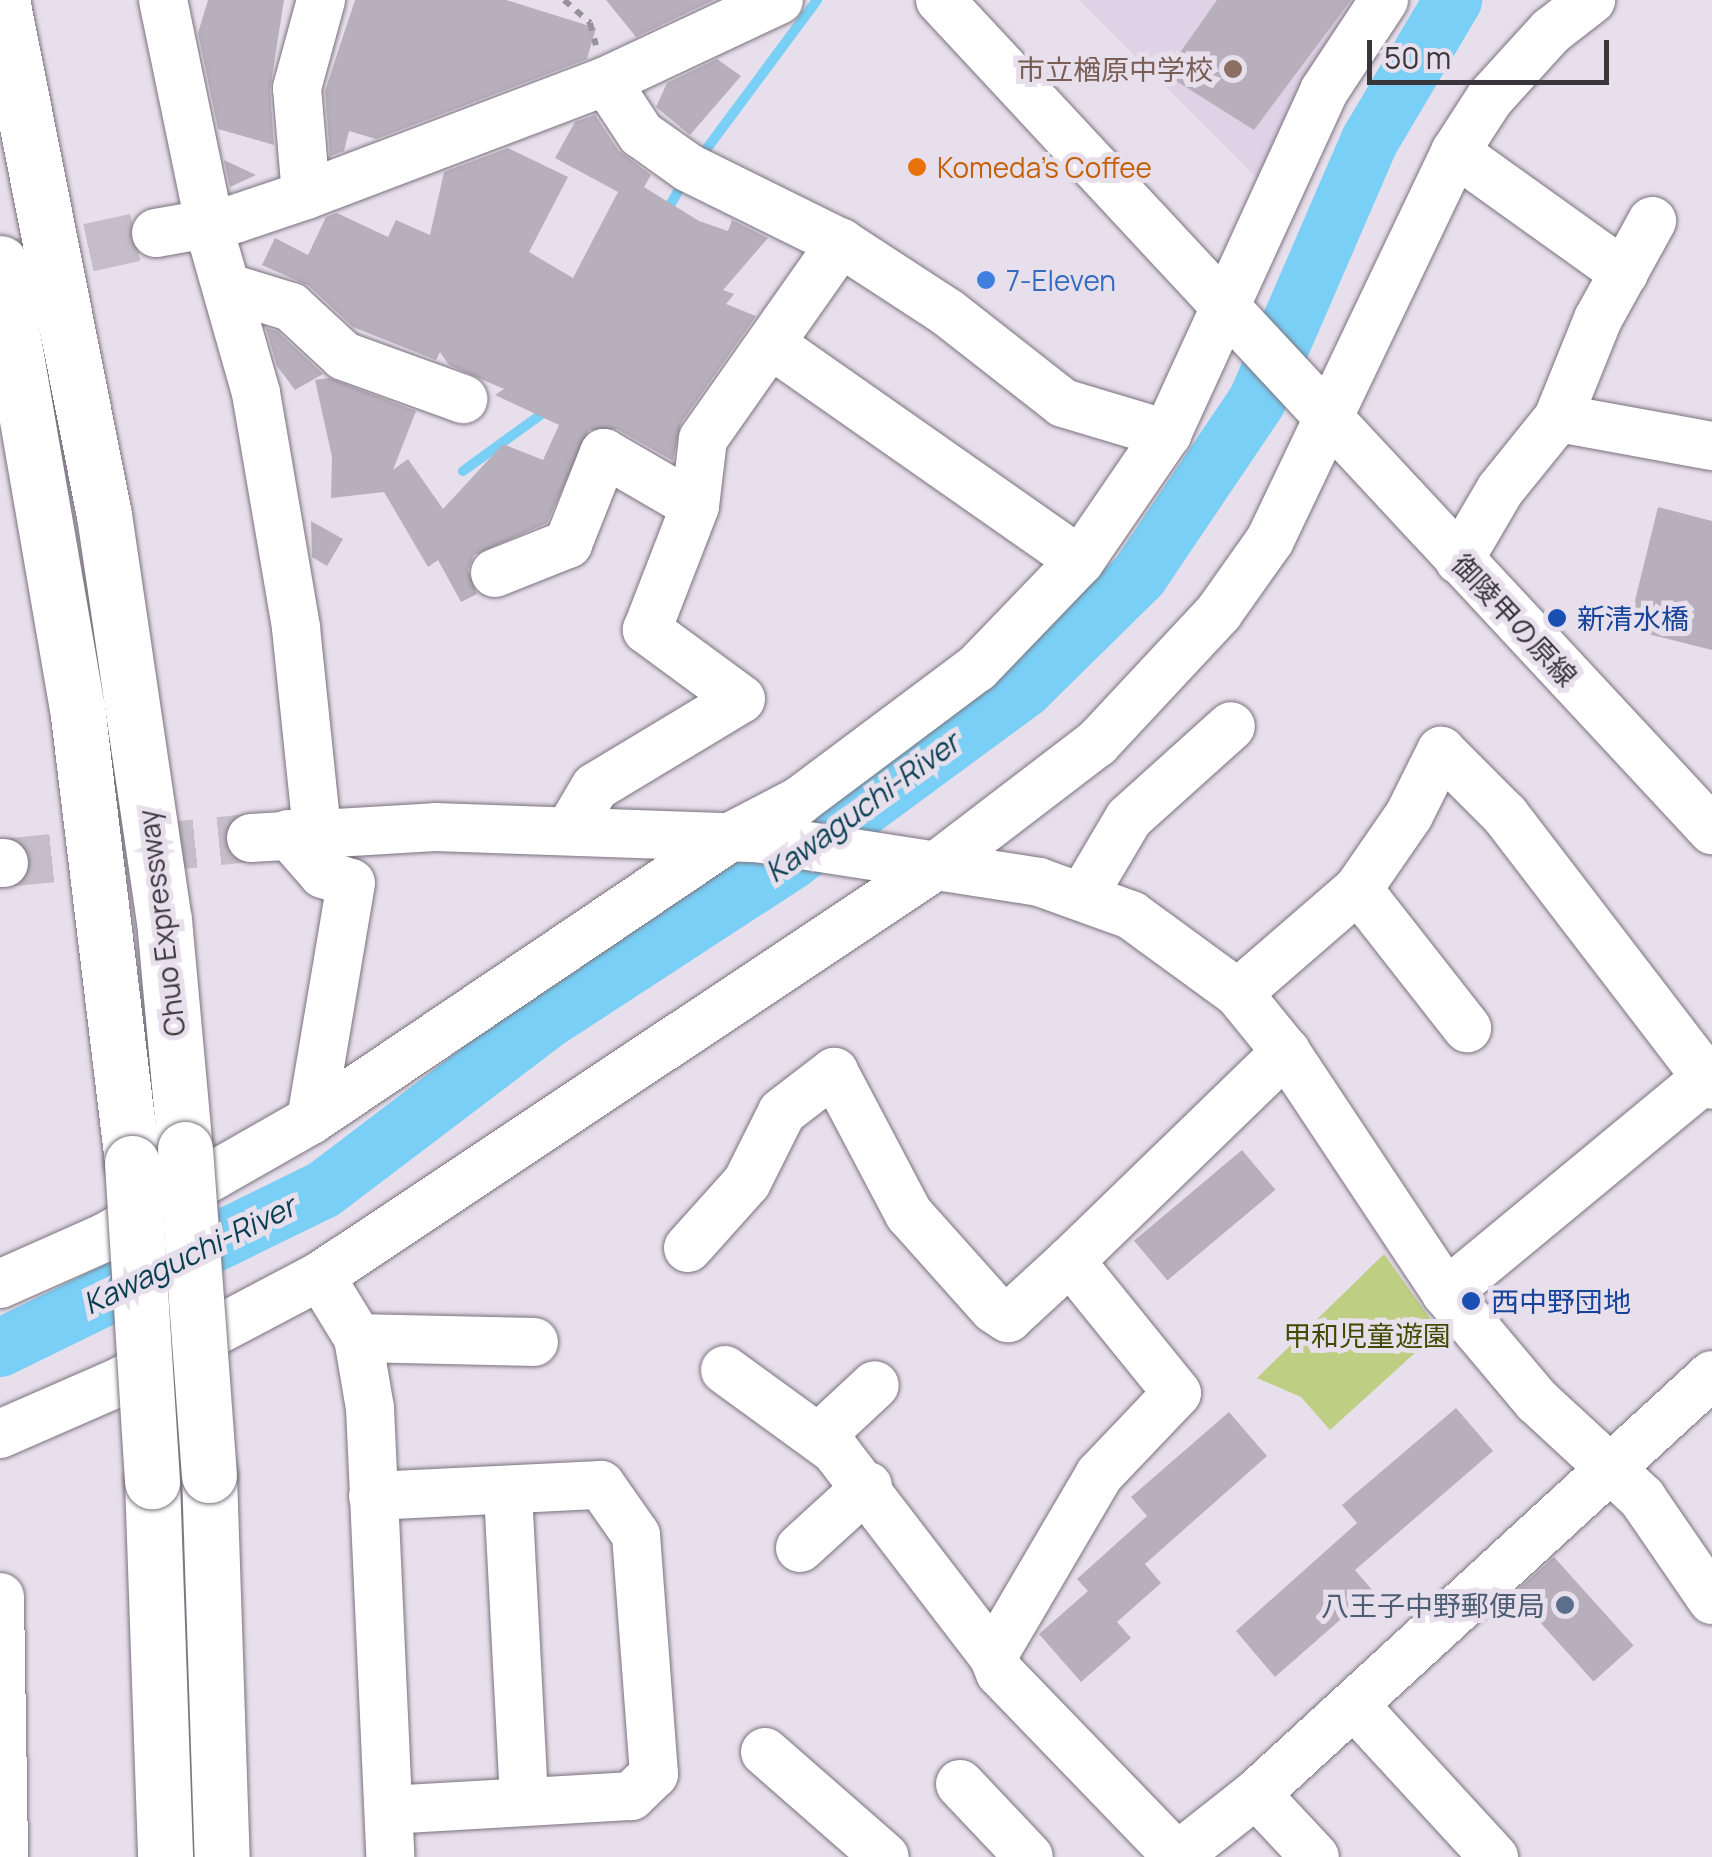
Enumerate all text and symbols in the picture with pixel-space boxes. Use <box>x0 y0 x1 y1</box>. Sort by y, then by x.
scale bar <box>1372 20 1614 82</box>
text: 50 m <box>1384 37 1451 78</box>
place label: 市立楢原中学校 <box>1017 52 1213 86</box>
marker: 市立楢原中学校 <box>1222 58 1244 80</box>
place label: Komeda's Coffee <box>937 150 1152 184</box>
marker: Komeda's Coffee <box>906 156 928 178</box>
place label: 7-Eleven <box>1006 263 1116 297</box>
marker: 7-Eleven <box>975 269 997 291</box>
street label: 御陵甲の原線 <box>1445 547 1585 693</box>
place label: 新清水橋 <box>1577 601 1689 635</box>
marker: 新清水橋 <box>1546 607 1568 629</box>
water label: Kawaguchi-River <box>758 724 966 890</box>
street label: Chuo Expressway <box>130 808 192 1038</box>
water label: Kawaguchi-River <box>77 1188 301 1322</box>
place label: 西中野団地 <box>1491 1284 1631 1318</box>
marker: 西中野団地 <box>1460 1290 1482 1312</box>
park label: 甲和児童遊園 <box>1283 1318 1451 1352</box>
place label: 八王子中野郵便局 <box>1321 1588 1545 1622</box>
marker: 八王子中野郵便局 <box>1554 1594 1576 1616</box>

